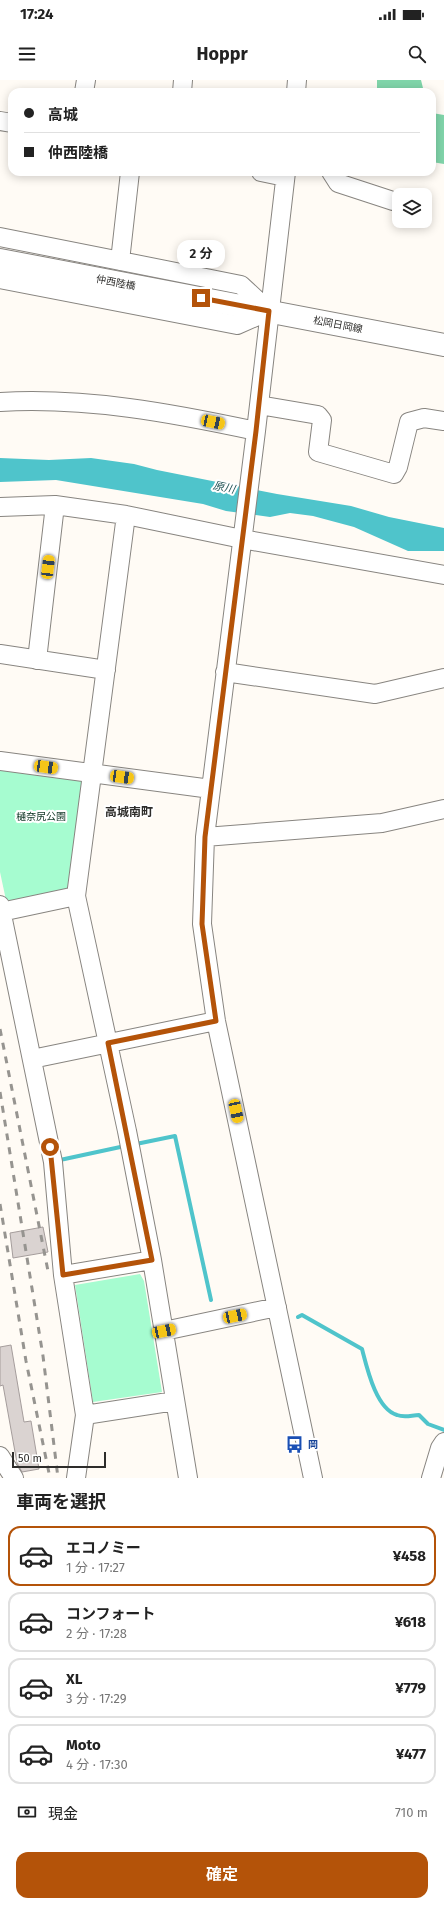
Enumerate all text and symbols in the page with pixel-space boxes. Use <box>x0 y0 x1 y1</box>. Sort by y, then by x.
text: 17:24 <box>20 5 53 23</box>
icon: menu <box>16 43 38 65</box>
text: Hoppr <box>196 43 248 65</box>
icon: search <box>406 43 428 65</box>
text: 高城 <box>48 106 78 124</box>
text: 仲西陸橋 <box>48 144 108 162</box>
map controls <box>392 188 432 228</box>
button: layers <box>392 188 432 228</box>
callout: 2 分 <box>177 240 225 268</box>
text: 2 分 <box>190 246 212 261</box>
street label: 仲西陸橋 <box>95 273 137 293</box>
route end <box>192 289 210 307</box>
street label: 松岡日岡線 <box>312 314 363 336</box>
car <box>200 414 226 430</box>
water label: 原川 <box>212 479 237 496</box>
car <box>41 554 55 580</box>
car <box>33 759 59 775</box>
car <box>109 769 135 785</box>
district label: 高城南町 <box>105 805 153 819</box>
park label: 樋奈尻公園 <box>16 811 66 823</box>
car <box>228 1098 244 1124</box>
route start <box>41 1138 59 1156</box>
car <box>222 1308 248 1324</box>
car <box>151 1323 177 1339</box>
bus stop icon: 岡 <box>285 1434 305 1454</box>
place label: 岡 <box>308 1439 318 1451</box>
scale bar <box>12 1450 106 1469</box>
text: 50 m <box>18 1452 42 1465</box>
text: 車両を選択 <box>16 1491 106 1513</box>
icon: car <box>18 1538 54 1574</box>
text: エコノミー <box>66 1539 141 1557</box>
text: ¥458 <box>393 1547 426 1565</box>
text: 1 分 · 17:27 <box>66 1560 125 1575</box>
icon: car <box>18 1604 54 1640</box>
text: コンフォート <box>66 1605 156 1623</box>
text: ¥618 <box>395 1613 426 1631</box>
text: 2 分 · 17:28 <box>66 1626 127 1641</box>
icon: car <box>18 1670 54 1706</box>
text: XL <box>66 1670 82 1688</box>
text: ¥779 <box>395 1679 426 1697</box>
text: 3 分 · 17:29 <box>66 1691 127 1706</box>
icon: car <box>18 1736 54 1772</box>
text: Moto <box>66 1736 101 1754</box>
text: ¥477 <box>396 1745 426 1763</box>
text: 4 分 · 17:30 <box>66 1757 128 1772</box>
icon: cash <box>16 1801 38 1823</box>
text: 現金 <box>48 1805 78 1823</box>
text: 710 m <box>395 1805 428 1820</box>
button: 確定 <box>16 1852 428 1898</box>

